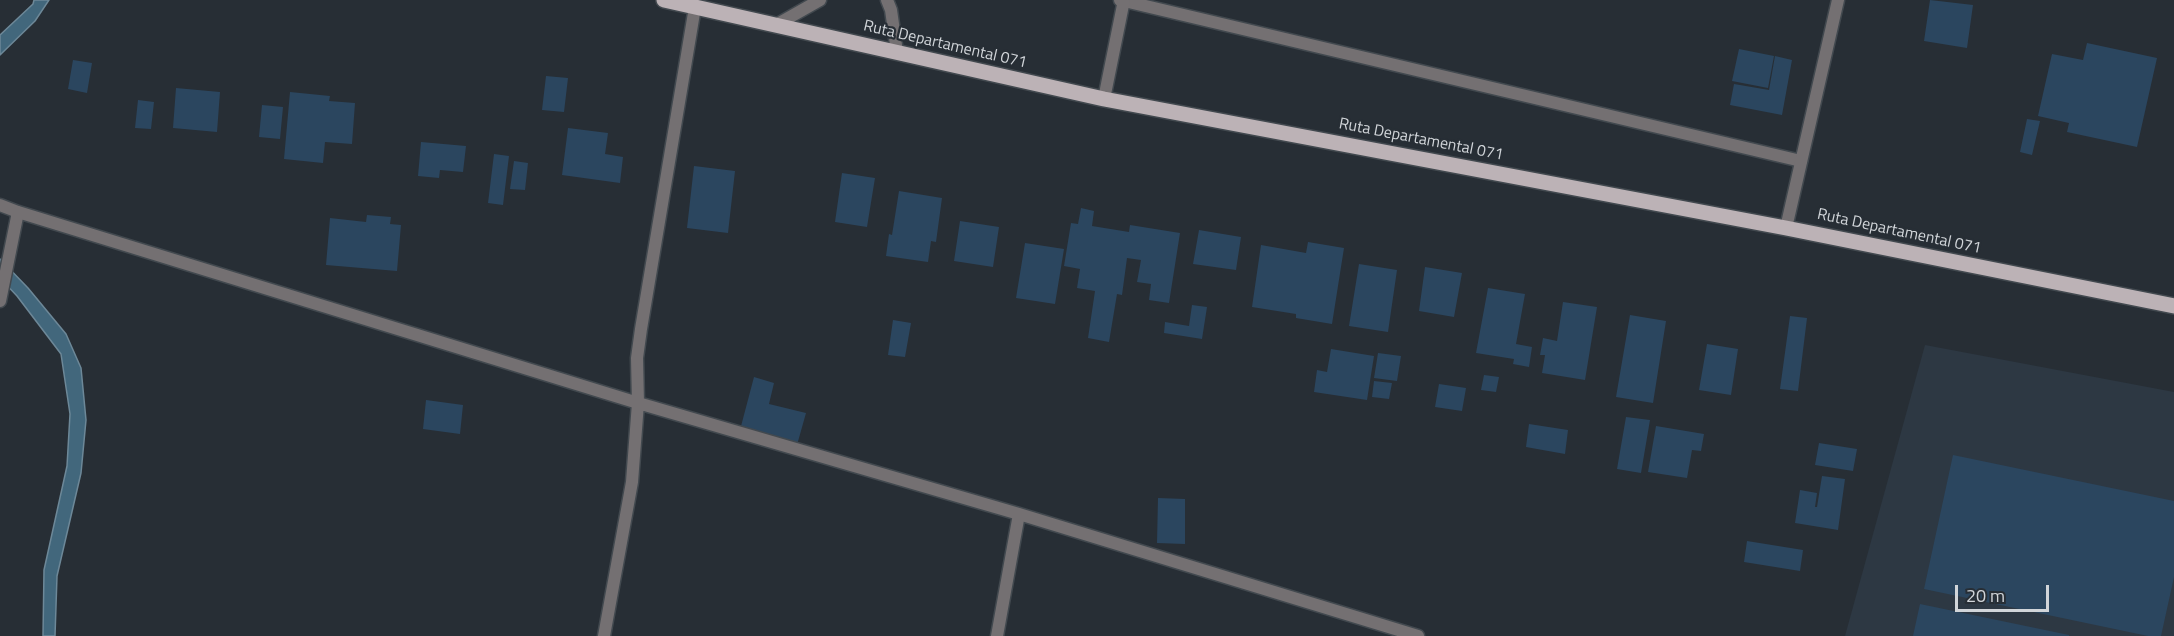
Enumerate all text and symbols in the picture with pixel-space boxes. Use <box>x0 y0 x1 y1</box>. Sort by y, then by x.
street label: Ruta Departamental 071 <box>861 17 1029 73</box>
street label: Ruta Departamental 071 <box>1337 115 1505 165</box>
street label: Ruta Departamental 071 <box>1815 205 1983 259</box>
scale bar <box>1958 573 2052 611</box>
text: 20 m <box>1966 582 2005 609</box>

